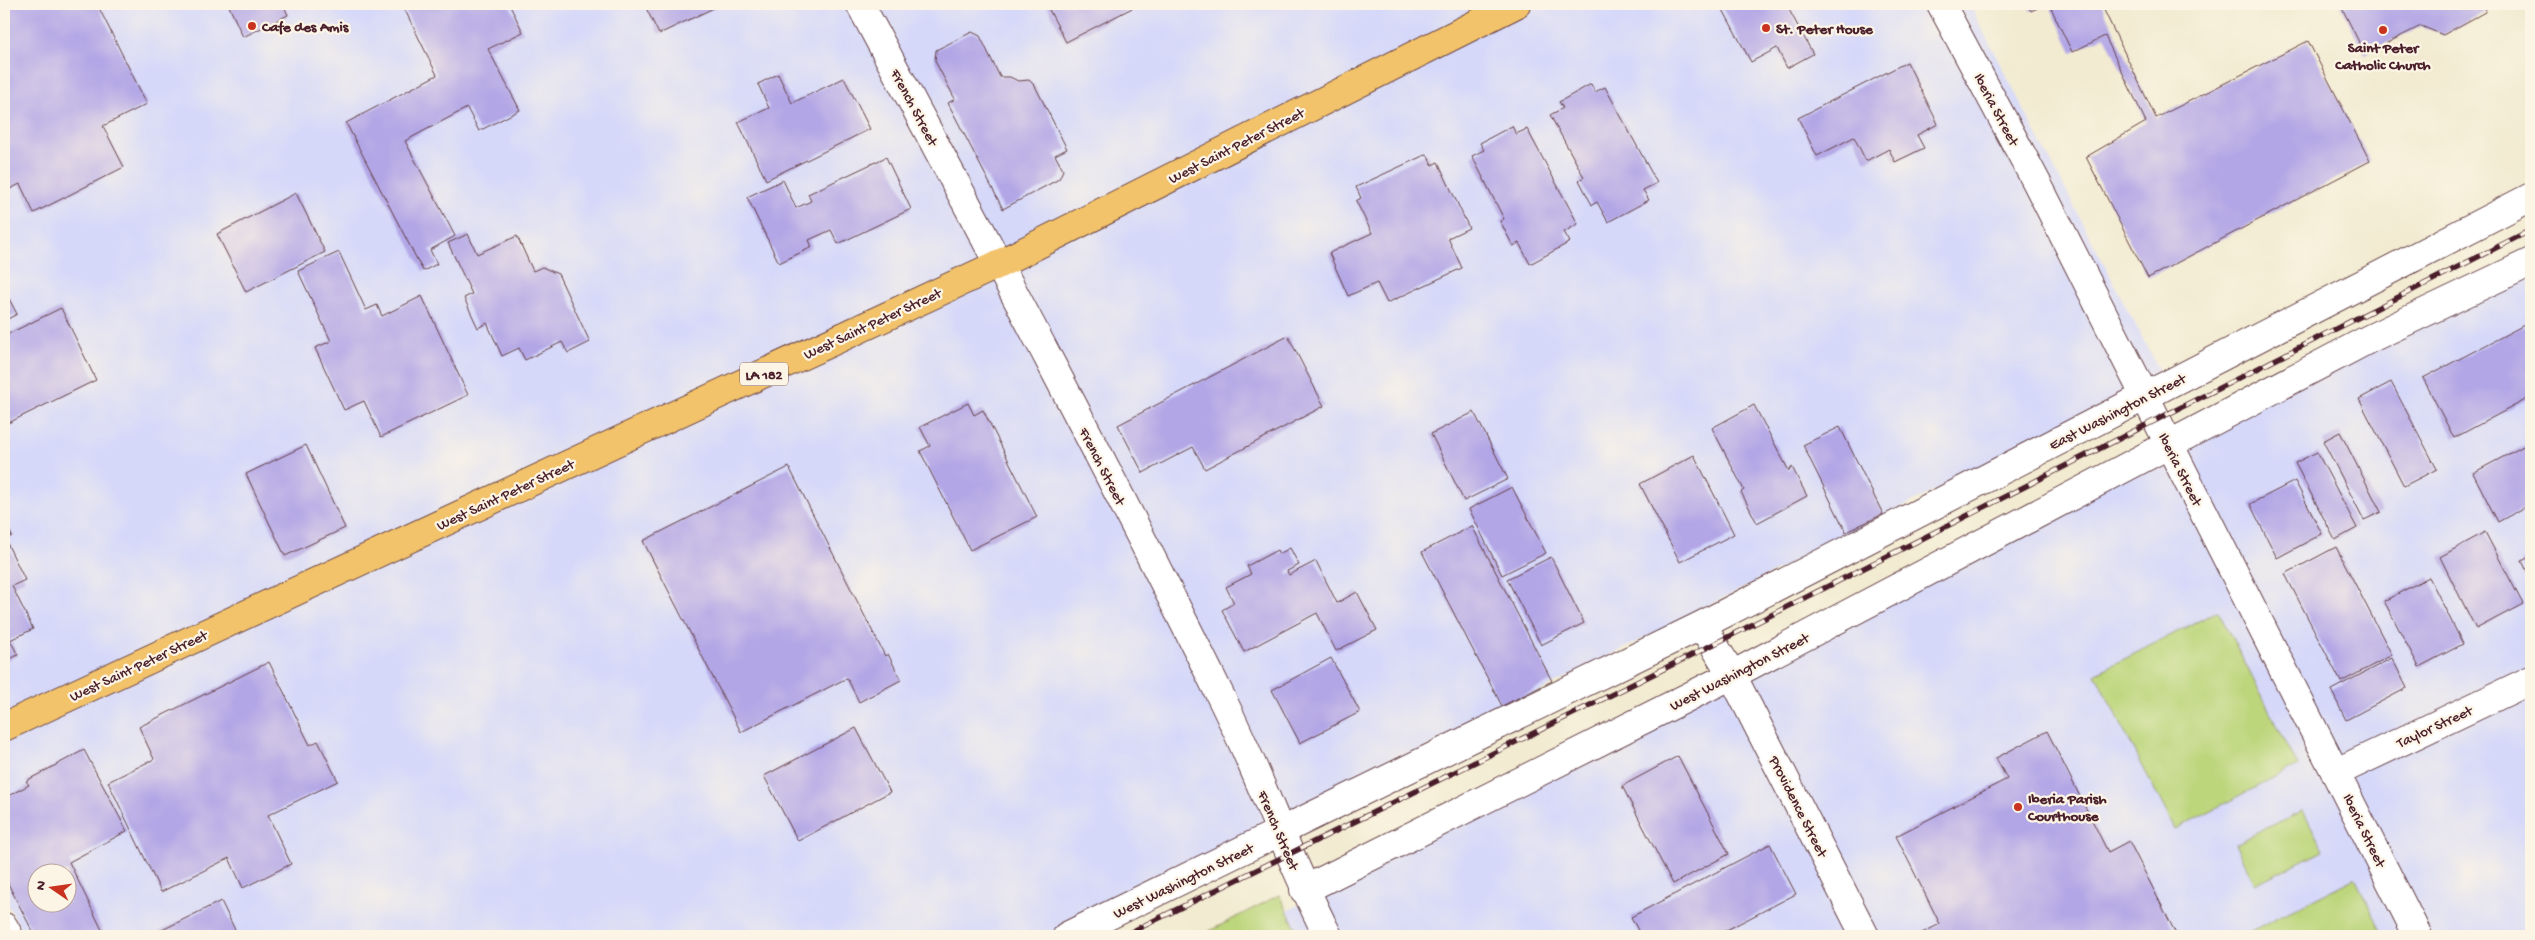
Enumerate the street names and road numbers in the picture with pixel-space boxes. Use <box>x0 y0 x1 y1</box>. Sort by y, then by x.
street label: French Street <box>885 65 942 151</box>
street label: Iberia Street <box>1969 71 2023 151</box>
street label: West Saint Peter Street <box>1166 104 1309 189</box>
street label: West Saint Peter Street <box>801 284 946 365</box>
road number: LA 182 <box>740 362 788 386</box>
street label: East Washington Street <box>2047 370 2191 455</box>
street label: French Street <box>1074 424 1129 510</box>
street label: Iberia Street <box>2153 430 2206 511</box>
street label: West Saint Peter Street <box>434 455 579 536</box>
street label: West Saint Peter Street <box>67 626 212 707</box>
street label: West Washington Street <box>1667 629 1814 716</box>
street label: Taylor Street <box>2393 702 2477 754</box>
street label: Providence Street <box>1763 752 1831 862</box>
street label: French Street <box>1252 787 1303 875</box>
street label: Iberia Street <box>2338 791 2390 872</box>
street label: West Washington Street <box>1111 839 1259 924</box>

